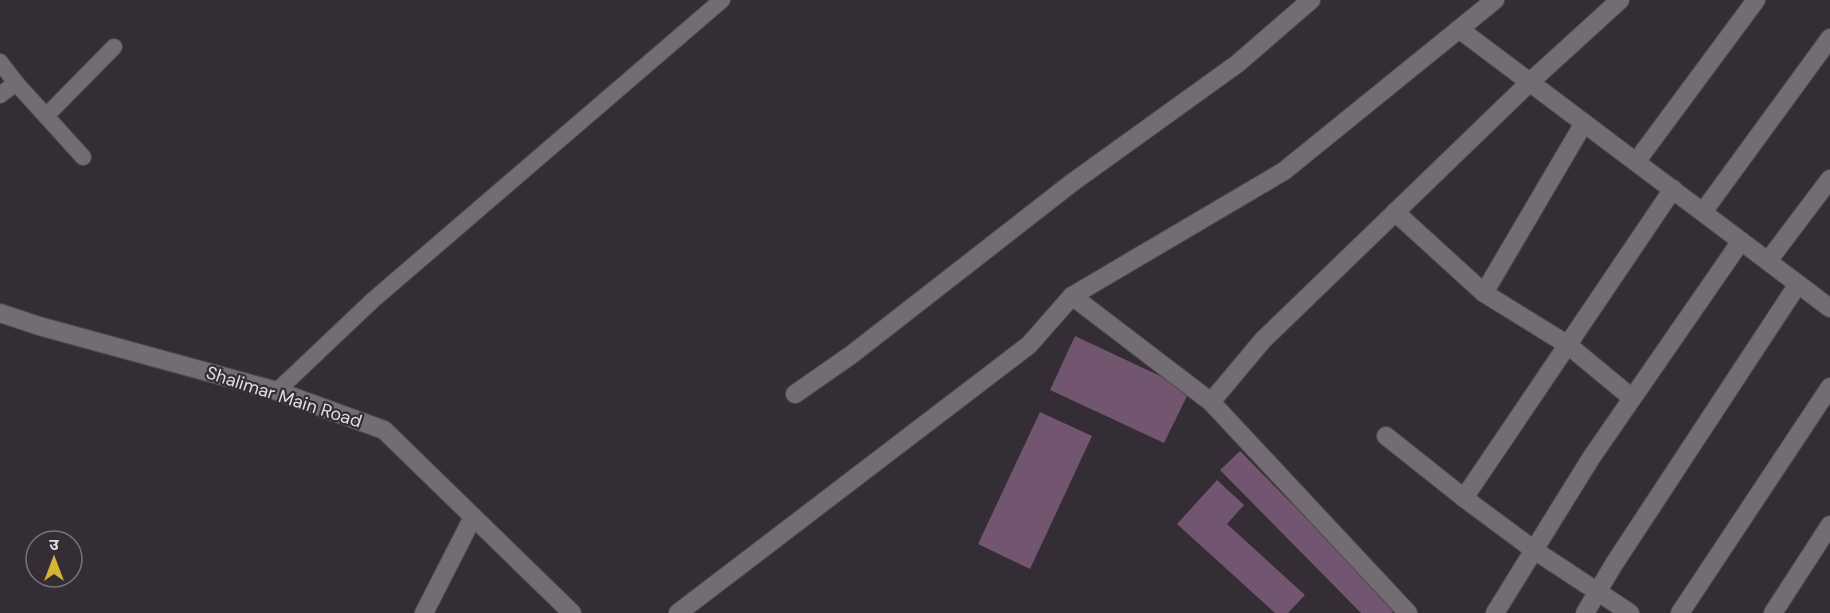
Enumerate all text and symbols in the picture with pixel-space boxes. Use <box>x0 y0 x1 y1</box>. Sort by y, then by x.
street label: Shalimar Main Road <box>203 360 365 434</box>
north arrow <box>24 529 84 589</box>
text: उ <box>49 534 59 555</box>

